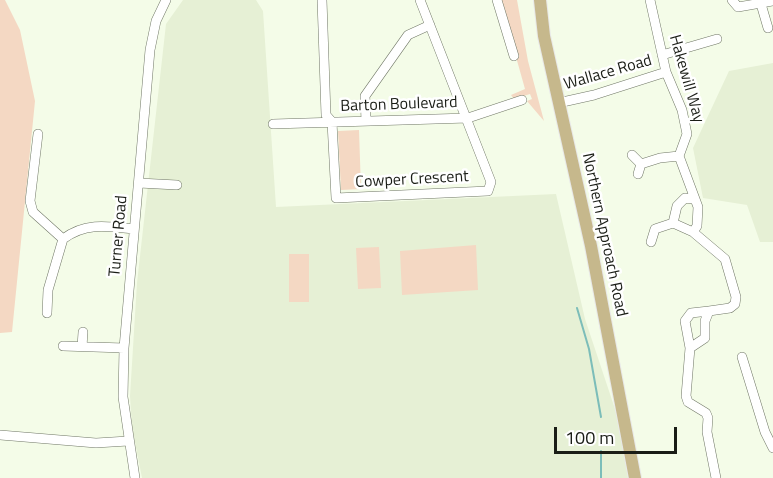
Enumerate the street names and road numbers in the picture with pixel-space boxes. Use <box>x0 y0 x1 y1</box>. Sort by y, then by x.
street label: Hakewill Way <box>664 33 708 125</box>
street label: Wallace Road <box>562 51 654 95</box>
street label: Barton Boulevard <box>340 93 458 117</box>
street label: Northern Approach Road <box>577 152 631 318</box>
street label: Cowper Crescent <box>355 167 469 193</box>
street label: Turner Road <box>106 195 132 277</box>

